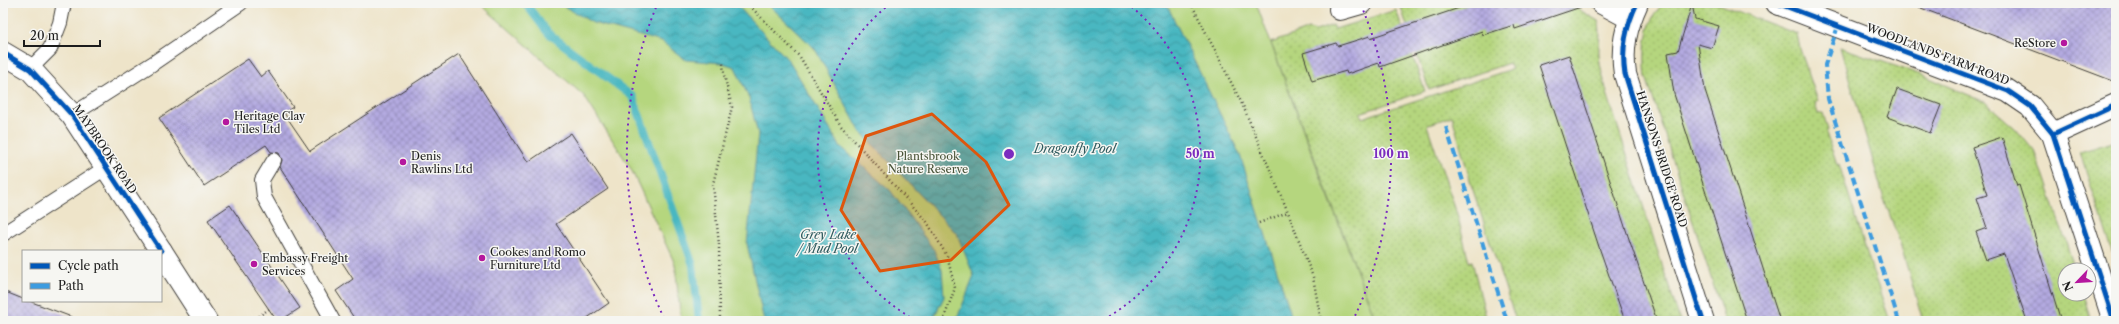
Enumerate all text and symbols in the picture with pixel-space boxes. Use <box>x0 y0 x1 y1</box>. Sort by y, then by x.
street label: WOODLANDS FARM ROAD <box>1864 20 2012 88</box>
scale bar <box>24 22 100 48</box>
text: 20 m <box>30 28 59 43</box>
place label: ReStore <box>2014 36 2056 50</box>
marker: ReStore <box>2059 38 2069 48</box>
street label: HANSONS BRIDGE ROAD <box>1633 89 1691 229</box>
street label: MAYBROOK ROAD <box>70 102 140 196</box>
place label: Heritage Clay Tiles Ltd <box>234 109 306 136</box>
marker: Heritage Clay Tiles Ltd <box>221 117 231 127</box>
water label: Dragonfly Pool <box>1033 141 1117 156</box>
text: 50 m <box>1185 146 1215 161</box>
text: 100 m <box>1373 146 1409 161</box>
centre of rings <box>1002 147 1016 161</box>
place label: Denis Rawlins Ltd <box>411 149 473 176</box>
park label: Plantsbrook Nature Reserve <box>888 149 968 176</box>
marker: Denis Rawlins Ltd <box>398 157 408 167</box>
water label: Grey Lake / Mud Pool <box>796 227 859 256</box>
place label: Cookes and Romo Furniture Ltd <box>490 245 586 272</box>
legend <box>22 250 162 302</box>
place label: Embassy Freight Services <box>262 251 348 278</box>
marker: Cookes and Romo Furniture Ltd <box>477 253 487 263</box>
text: Cycle path <box>58 258 119 273</box>
marker: Embassy Freight Services <box>249 259 259 269</box>
north arrow <box>2057 262 2097 302</box>
text: Path <box>58 278 84 293</box>
text: N <box>2059 279 2076 294</box>

